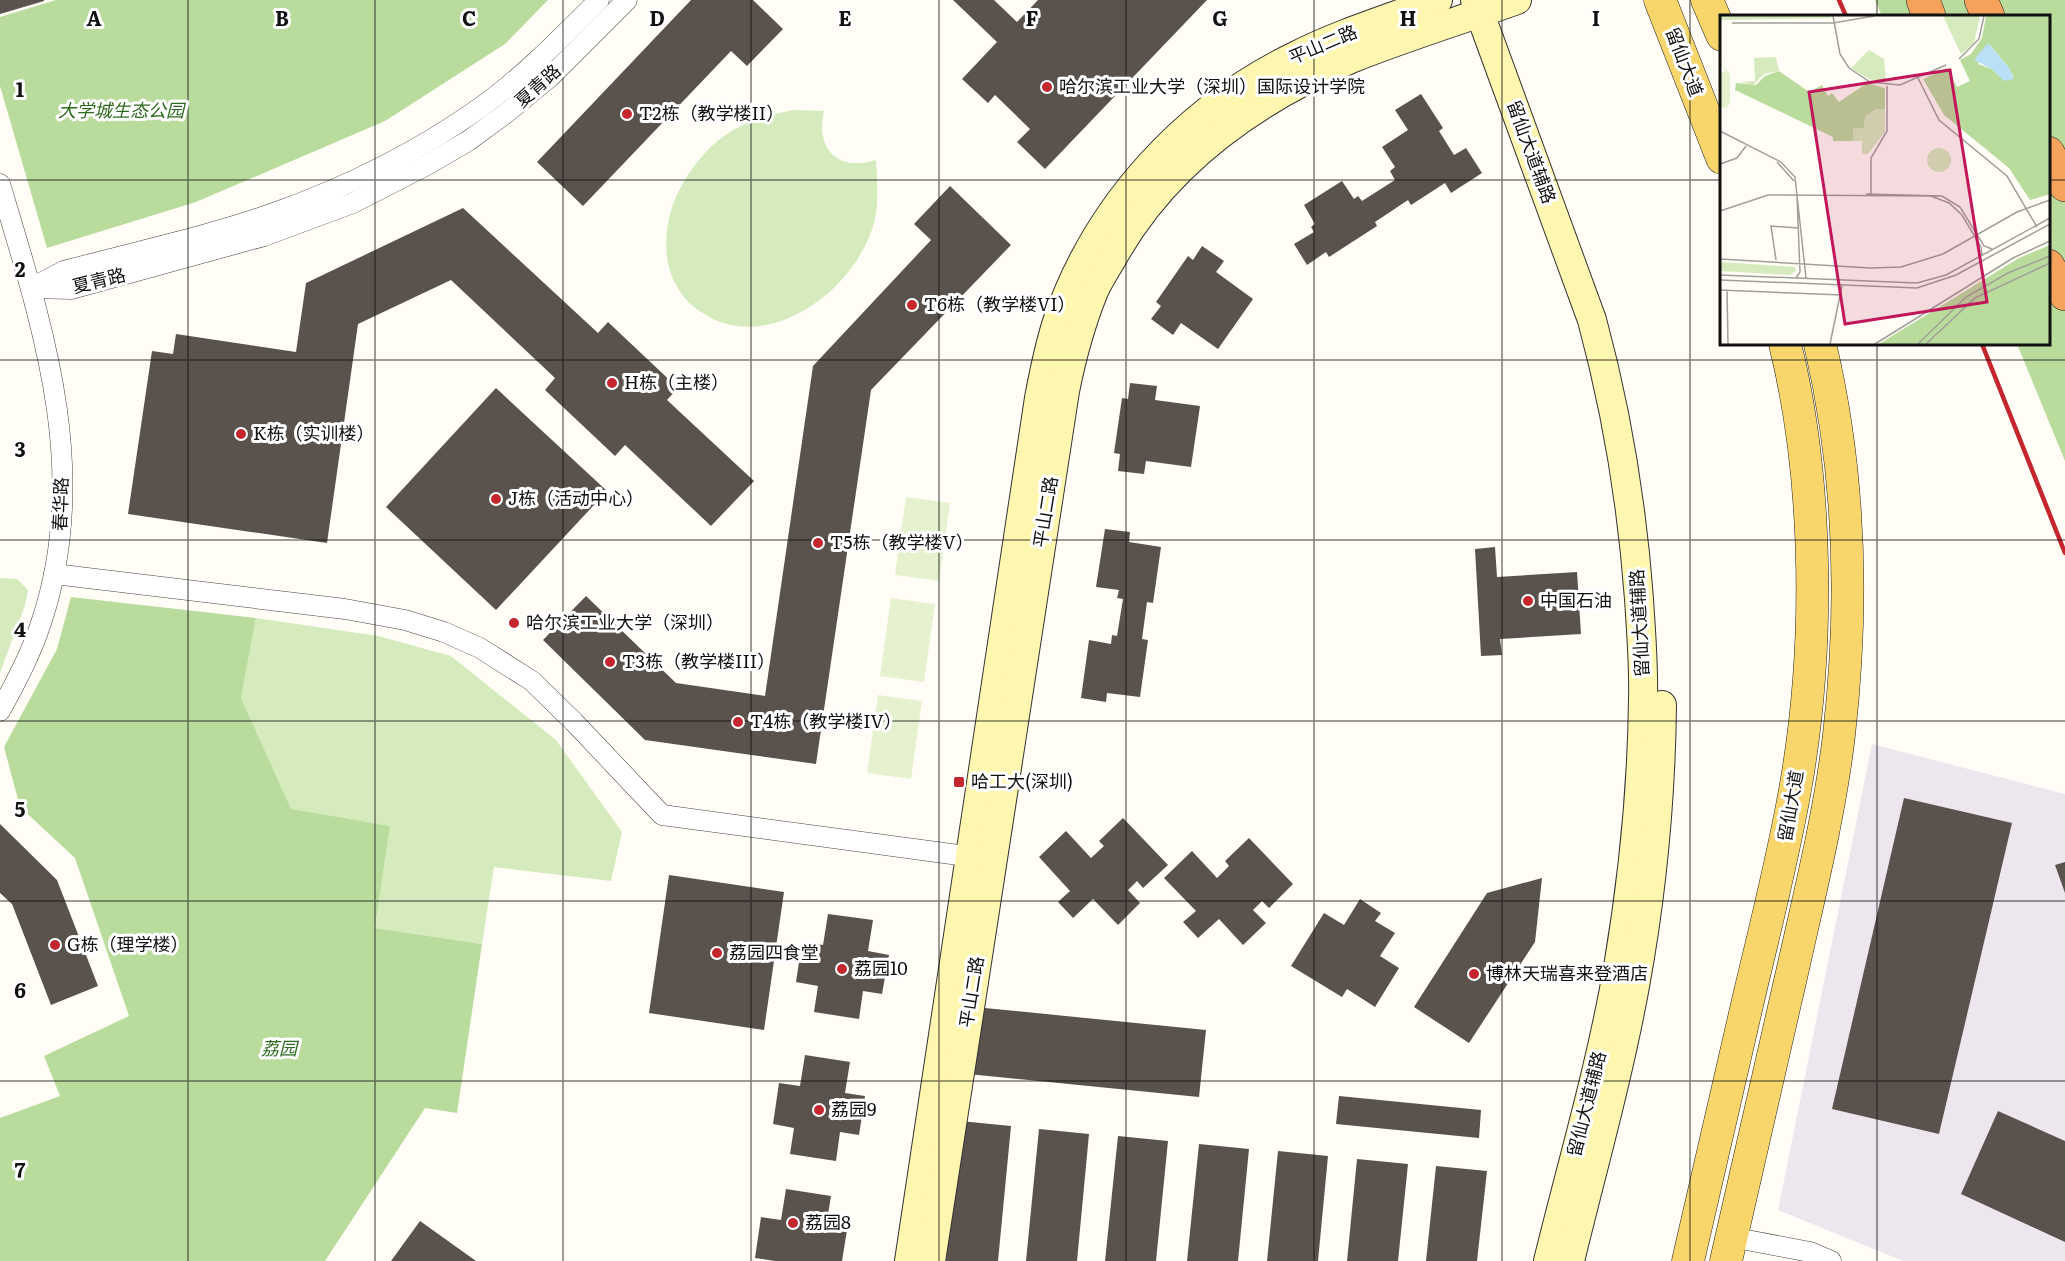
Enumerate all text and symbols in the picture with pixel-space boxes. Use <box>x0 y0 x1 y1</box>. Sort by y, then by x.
text: A <box>86 2 102 32</box>
text: B <box>275 2 289 32</box>
text: C <box>462 2 476 32</box>
text: D <box>649 2 665 32</box>
text: E <box>838 2 852 32</box>
text: F <box>1026 2 1039 32</box>
text: G <box>1212 2 1228 32</box>
text: H <box>1400 2 1416 32</box>
text: I <box>1592 2 1600 32</box>
inset map <box>1720 15 2050 345</box>
street label: 平山二路 <box>1284 17 1361 70</box>
street label: 留仙大道 <box>1660 23 1711 100</box>
street label: 夏青路 <box>508 57 566 113</box>
place label: 哈尔滨工业大学（深圳）国际设计学院 <box>1059 72 1365 99</box>
text: 1 <box>16 73 24 103</box>
marker: 哈尔滨工业大学（深圳）国际设计学院 <box>1040 80 1054 94</box>
park label: 大学城生态公园 <box>58 96 187 123</box>
street label: 留仙大道辅路 <box>1501 96 1564 207</box>
place label: T2栋（教学楼II） <box>639 99 784 126</box>
marker: T2栋（教学楼II） <box>620 107 634 121</box>
text: 2 <box>15 253 26 283</box>
street label: 夏青路 <box>69 260 128 299</box>
place label: T6栋（教学楼VI） <box>924 290 1076 317</box>
marker: T6栋（教学楼VI） <box>905 298 919 312</box>
place label: H栋（主楼） <box>624 368 729 395</box>
marker: H栋（主楼） <box>605 376 619 390</box>
place label: K栋（实训楼） <box>253 419 375 446</box>
marker: K栋（实训楼） <box>234 427 248 441</box>
text: 3 <box>14 433 26 463</box>
street label: 平山二路 <box>1026 474 1063 549</box>
street label: 春华路 <box>45 476 74 531</box>
place label: J栋（活动中心） <box>508 484 644 511</box>
marker: J栋（活动中心） <box>489 492 503 506</box>
place label: T5栋（教学楼V） <box>830 528 974 555</box>
marker: T5栋（教学楼V） <box>811 536 825 550</box>
street label: 留仙大道辅路 <box>1622 568 1655 678</box>
place label: 中国石油 <box>1540 586 1612 613</box>
marker: 中国石油 <box>1521 594 1535 608</box>
place label: 哈尔滨工业大学（深圳） <box>526 608 724 635</box>
text: 4 <box>14 613 26 643</box>
marker: 哈尔滨工业大学（深圳） <box>507 616 521 630</box>
place label: T3栋（教学楼III） <box>622 647 775 674</box>
marker: T3栋（教学楼III） <box>603 655 617 669</box>
place label: T4栋（教学楼IV） <box>750 707 902 734</box>
marker: T4栋（教学楼IV） <box>731 715 745 729</box>
place label: 哈工大(深圳) <box>971 767 1073 794</box>
street label: 留仙大道 <box>1770 768 1809 844</box>
marker: 哈工大(深圳) <box>952 775 966 789</box>
text: 5 <box>15 793 26 823</box>
place label: G栋（理学楼） <box>67 930 189 957</box>
marker: G栋（理学楼） <box>48 938 62 952</box>
place label: 荔园四食堂 <box>729 938 819 965</box>
marker: 荔园四食堂 <box>710 946 724 960</box>
place label: 荔园10 <box>854 954 908 981</box>
street label: 平山二路 <box>952 954 989 1029</box>
place label: 博林天瑞喜来登酒店 <box>1486 959 1648 986</box>
marker: 荔园10 <box>835 962 849 976</box>
marker: 博林天瑞喜来登酒店 <box>1467 967 1481 981</box>
text: 6 <box>14 974 26 1004</box>
park label: 荔园 <box>261 1034 300 1061</box>
street label: 留仙大道辅路 <box>1559 1048 1612 1159</box>
place label: 荔园9 <box>831 1095 876 1122</box>
marker: 荔园9 <box>812 1103 826 1117</box>
text: 7 <box>15 1154 26 1184</box>
place label: 荔园8 <box>805 1208 851 1235</box>
marker: 荔园8 <box>786 1216 800 1230</box>

